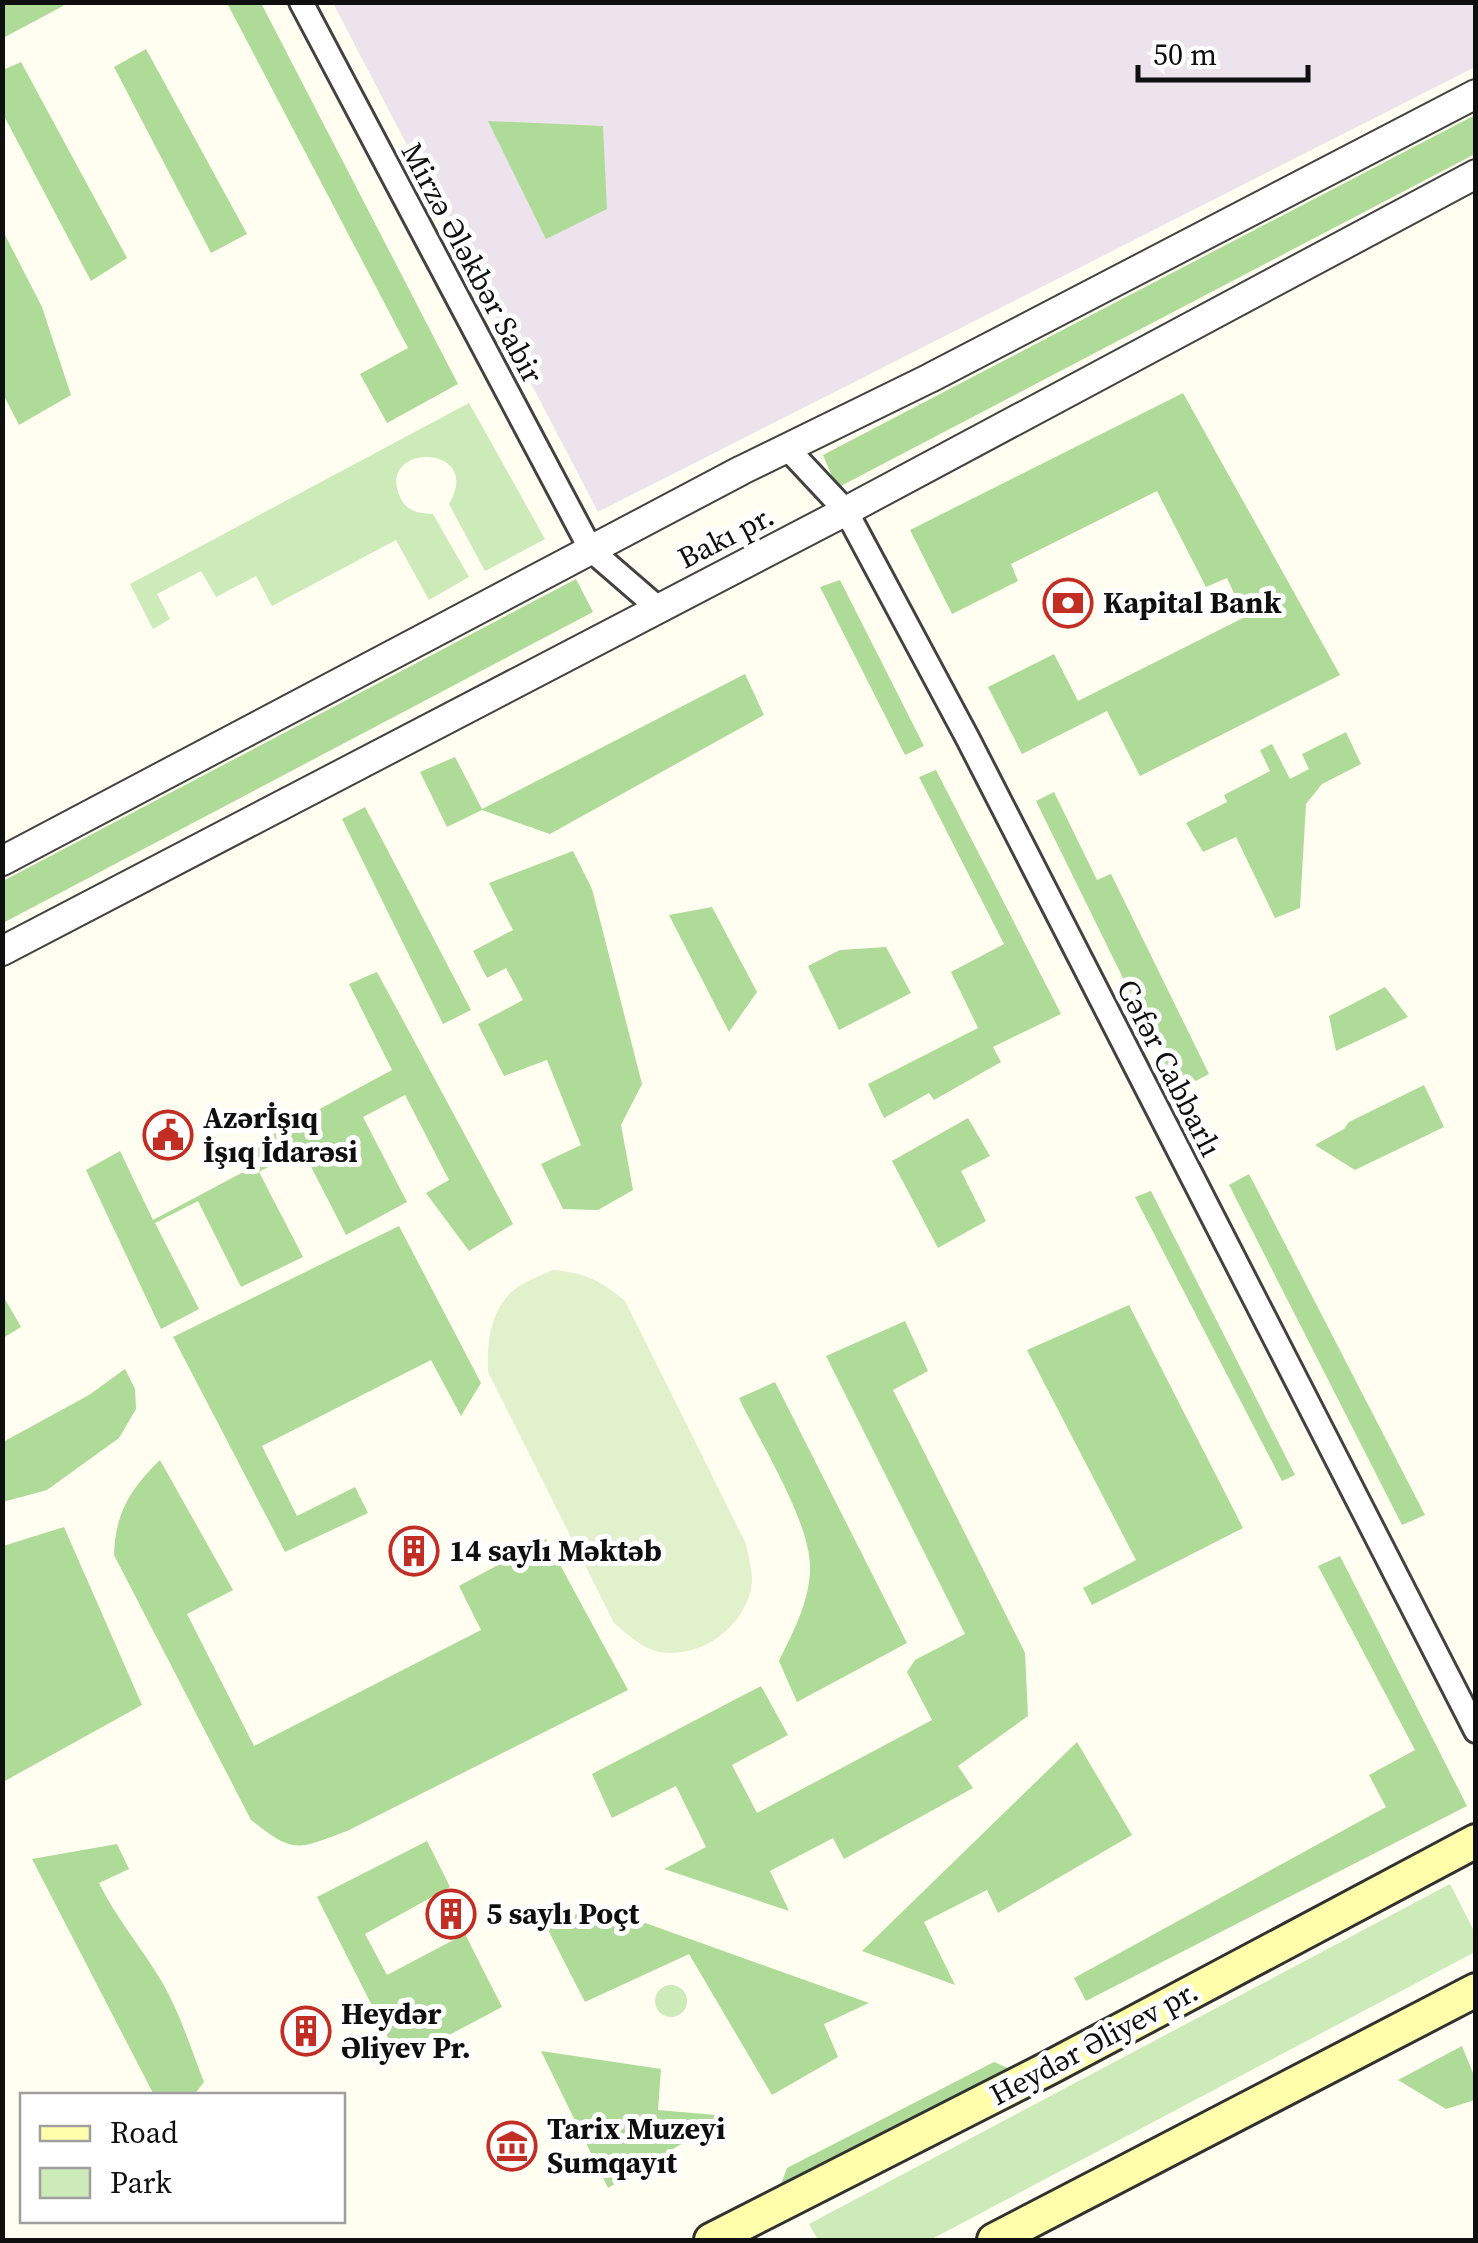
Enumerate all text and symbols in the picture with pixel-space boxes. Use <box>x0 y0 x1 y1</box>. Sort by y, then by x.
scale bar <box>1138 20 1308 82</box>
text: 50 m <box>1153 34 1217 75</box>
street label: Mirzə Ələkbər Sabir <box>392 135 553 391</box>
street label: Bakı pr. <box>671 495 781 578</box>
bank icon: Kapital Bank <box>1042 577 1094 629</box>
place label: Kapital Bank <box>1103 582 1281 623</box>
street label: Cəfər Cabbarlı <box>1107 972 1232 1163</box>
place label: Azərİşıq İşıq İdarəsi <box>203 1097 358 1172</box>
public building icon: Azərİşıq İşıq İdarəsi <box>142 1109 194 1161</box>
building icon: 14 saylı Məktəb <box>388 1525 440 1577</box>
place label: 14 saylı Məktəb <box>449 1530 662 1571</box>
building icon: 5 saylı Poçt <box>425 1888 477 1940</box>
place label: 5 saylı Poçt <box>486 1893 640 1934</box>
street label: Heydər Əliyev pr. <box>982 1970 1205 2115</box>
place label: Heydər Əliyev Pr. <box>341 1993 471 2068</box>
building icon: Heydər Əliyev Pr. <box>280 2005 332 2057</box>
legend <box>20 2093 345 2223</box>
place label: Tarix Muzeyi Sumqayıt <box>547 2108 725 2183</box>
text: Road <box>110 2112 178 2153</box>
museum icon: Tarix Muzeyi Sumqayıt <box>486 2120 538 2172</box>
text: Park <box>110 2162 172 2203</box>

